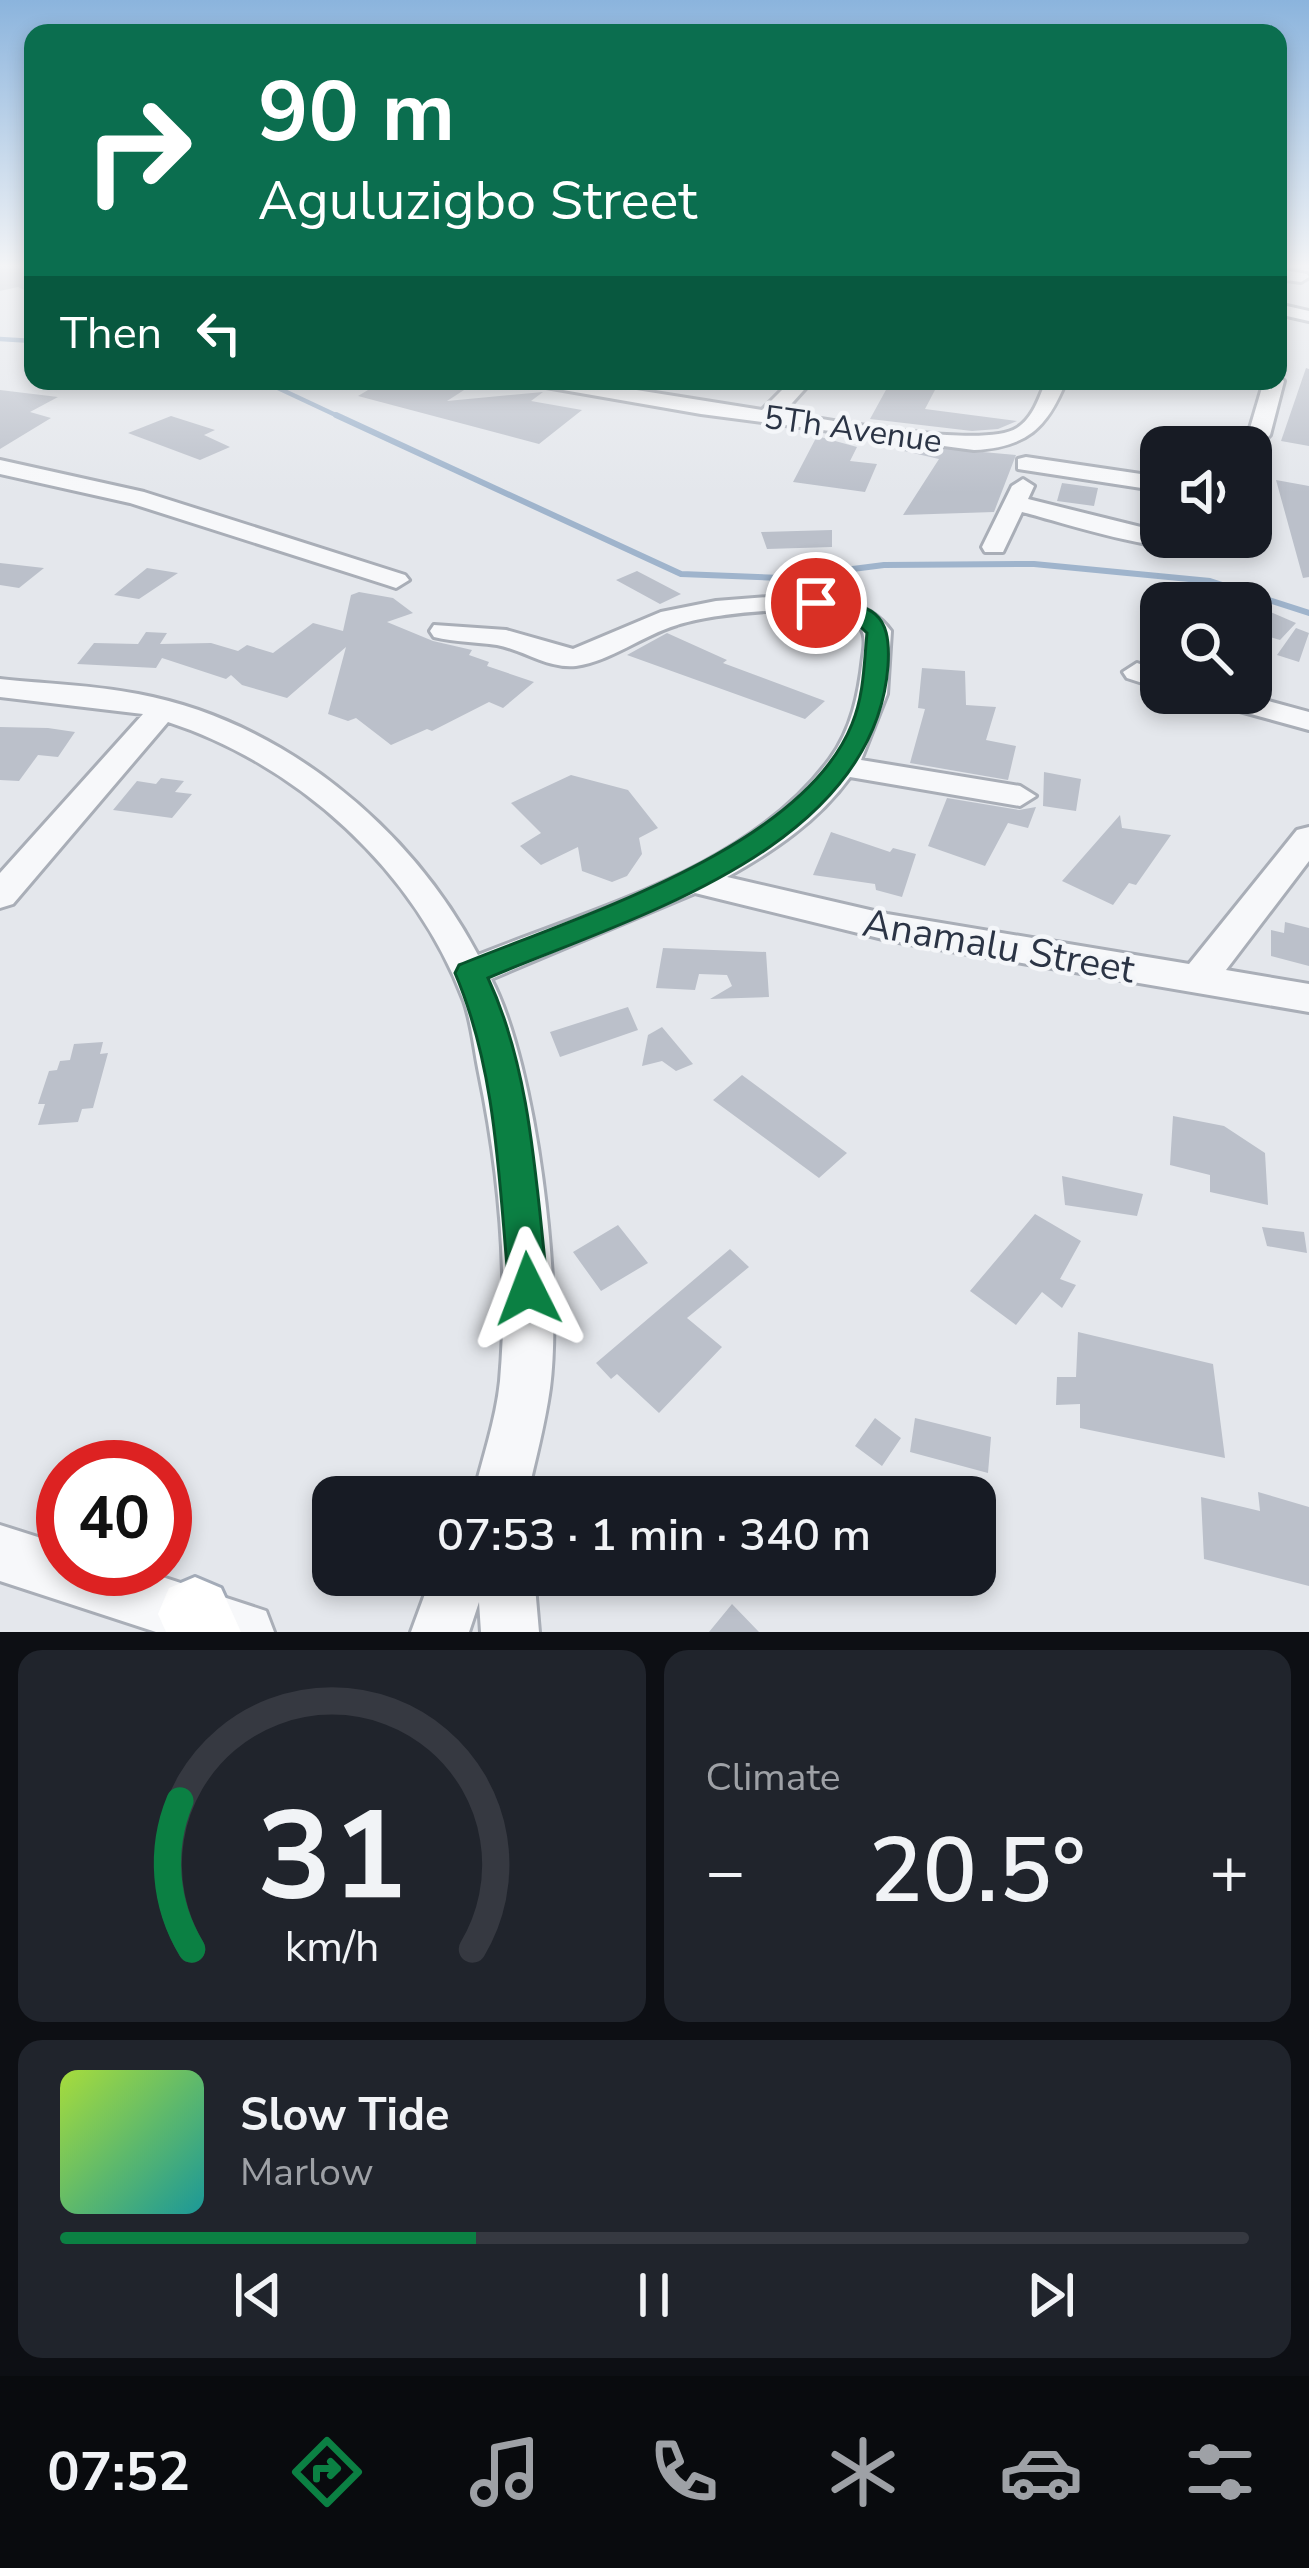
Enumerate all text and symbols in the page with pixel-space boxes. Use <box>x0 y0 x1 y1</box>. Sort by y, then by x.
text: 90 m <box>258 55 455 170</box>
icon: right <box>60 72 216 228</box>
text: Aguluzigbo Street <box>258 164 697 238</box>
icon: left <box>186 300 252 366</box>
text: Then <box>60 303 162 364</box>
street label: 5Th Avenue <box>761 395 945 464</box>
map controls <box>1140 426 1272 714</box>
button: sound <box>1140 426 1272 558</box>
pin <box>765 552 867 654</box>
icon: arrive <box>783 570 849 636</box>
button: search <box>1140 582 1272 714</box>
street label: Anamalu Street <box>859 896 1139 997</box>
position arrow <box>465 1226 591 1352</box>
speed limit sign: 40 <box>36 1440 192 1596</box>
text: 07:53 · 1 min · 340 m <box>437 1505 871 1566</box>
text: Climate <box>706 1751 841 1804</box>
text: 31 <box>257 1772 407 1942</box>
text: 20.5° <box>869 1810 1086 1933</box>
text: − <box>706 1827 745 1917</box>
text: + <box>1209 1827 1249 1917</box>
text: km/h <box>284 1918 379 1976</box>
text: Slow Tide <box>240 2085 449 2146</box>
text: Marlow <box>240 2146 374 2199</box>
icon: previous <box>225 2262 291 2328</box>
icon: pause <box>621 2262 687 2328</box>
icon: next <box>1018 2262 1084 2328</box>
icon: directions <box>285 2430 369 2514</box>
icon: music <box>463 2430 547 2514</box>
icon: phone <box>642 2430 726 2514</box>
icon: climate <box>821 2430 905 2514</box>
icon: car <box>999 2430 1083 2514</box>
icon: filters <box>1178 2430 1262 2514</box>
text: 07:52 <box>47 2435 190 2509</box>

